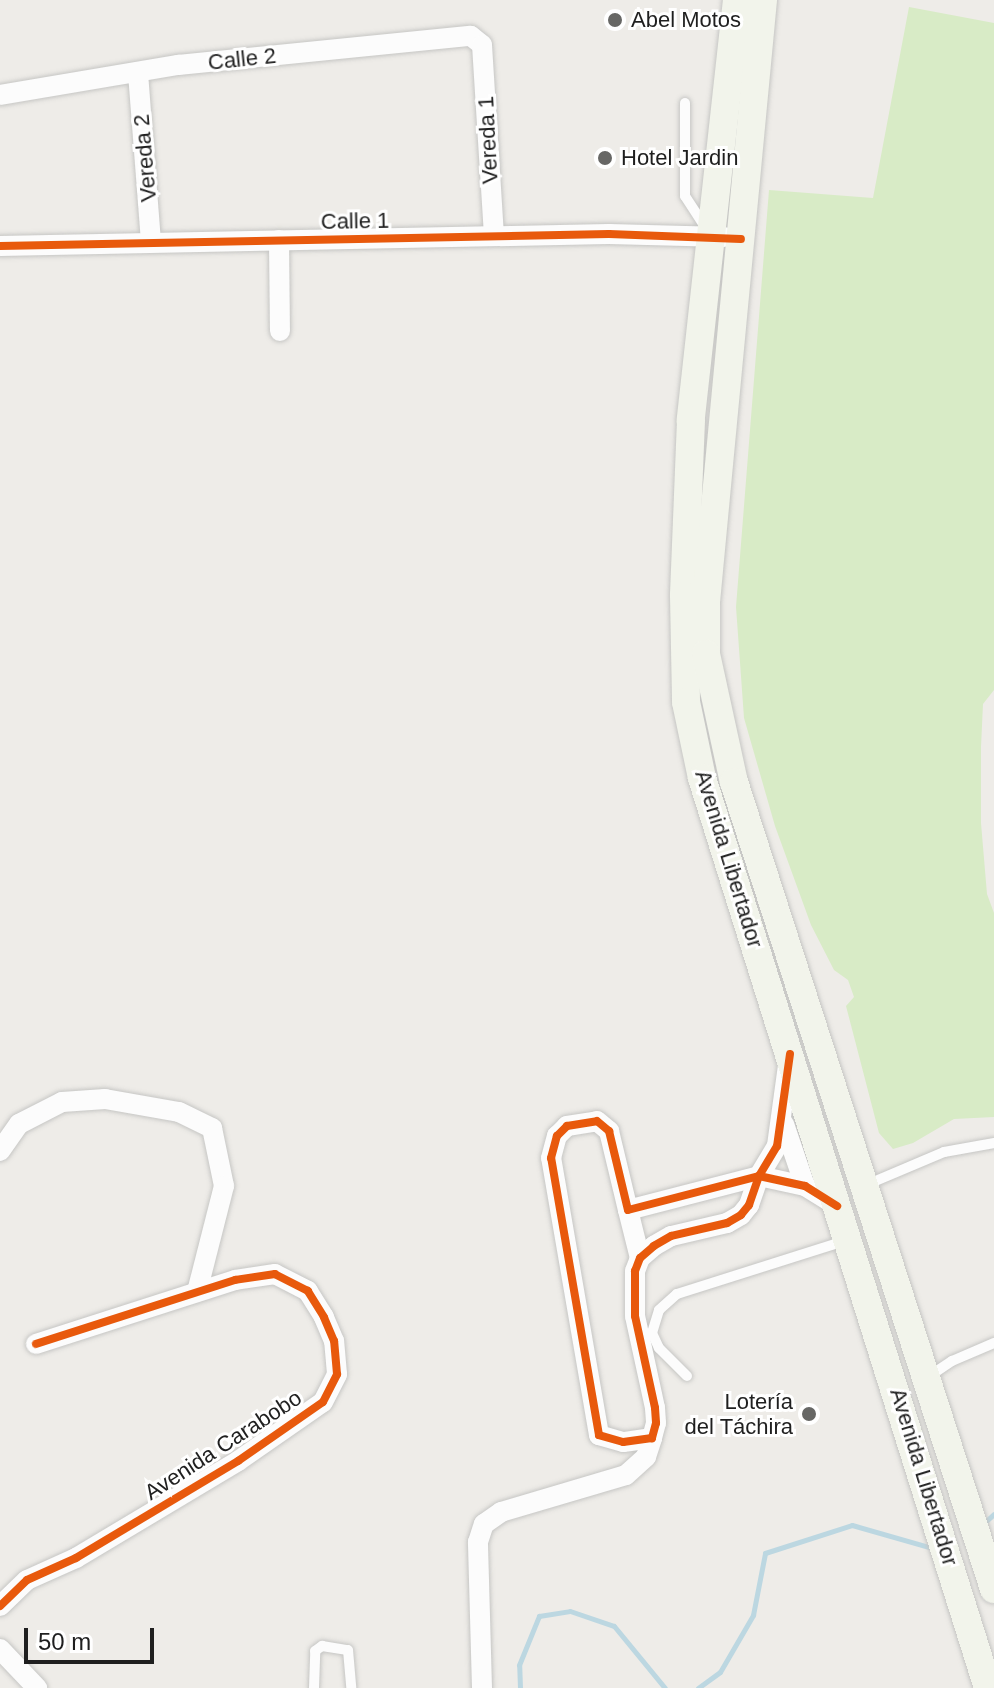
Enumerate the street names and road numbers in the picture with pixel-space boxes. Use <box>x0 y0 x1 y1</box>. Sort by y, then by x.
street label: Calle 2 <box>207 42 277 76</box>
street label: Vereda 1 <box>473 95 503 185</box>
street label: Vereda 2 <box>128 113 162 203</box>
street label: Calle 1 <box>321 207 389 235</box>
street label: Avenida Libertador <box>689 767 769 951</box>
street label: Avenida Carabobo <box>140 1384 306 1506</box>
street label: Avenida Libertador <box>884 1385 964 1569</box>

